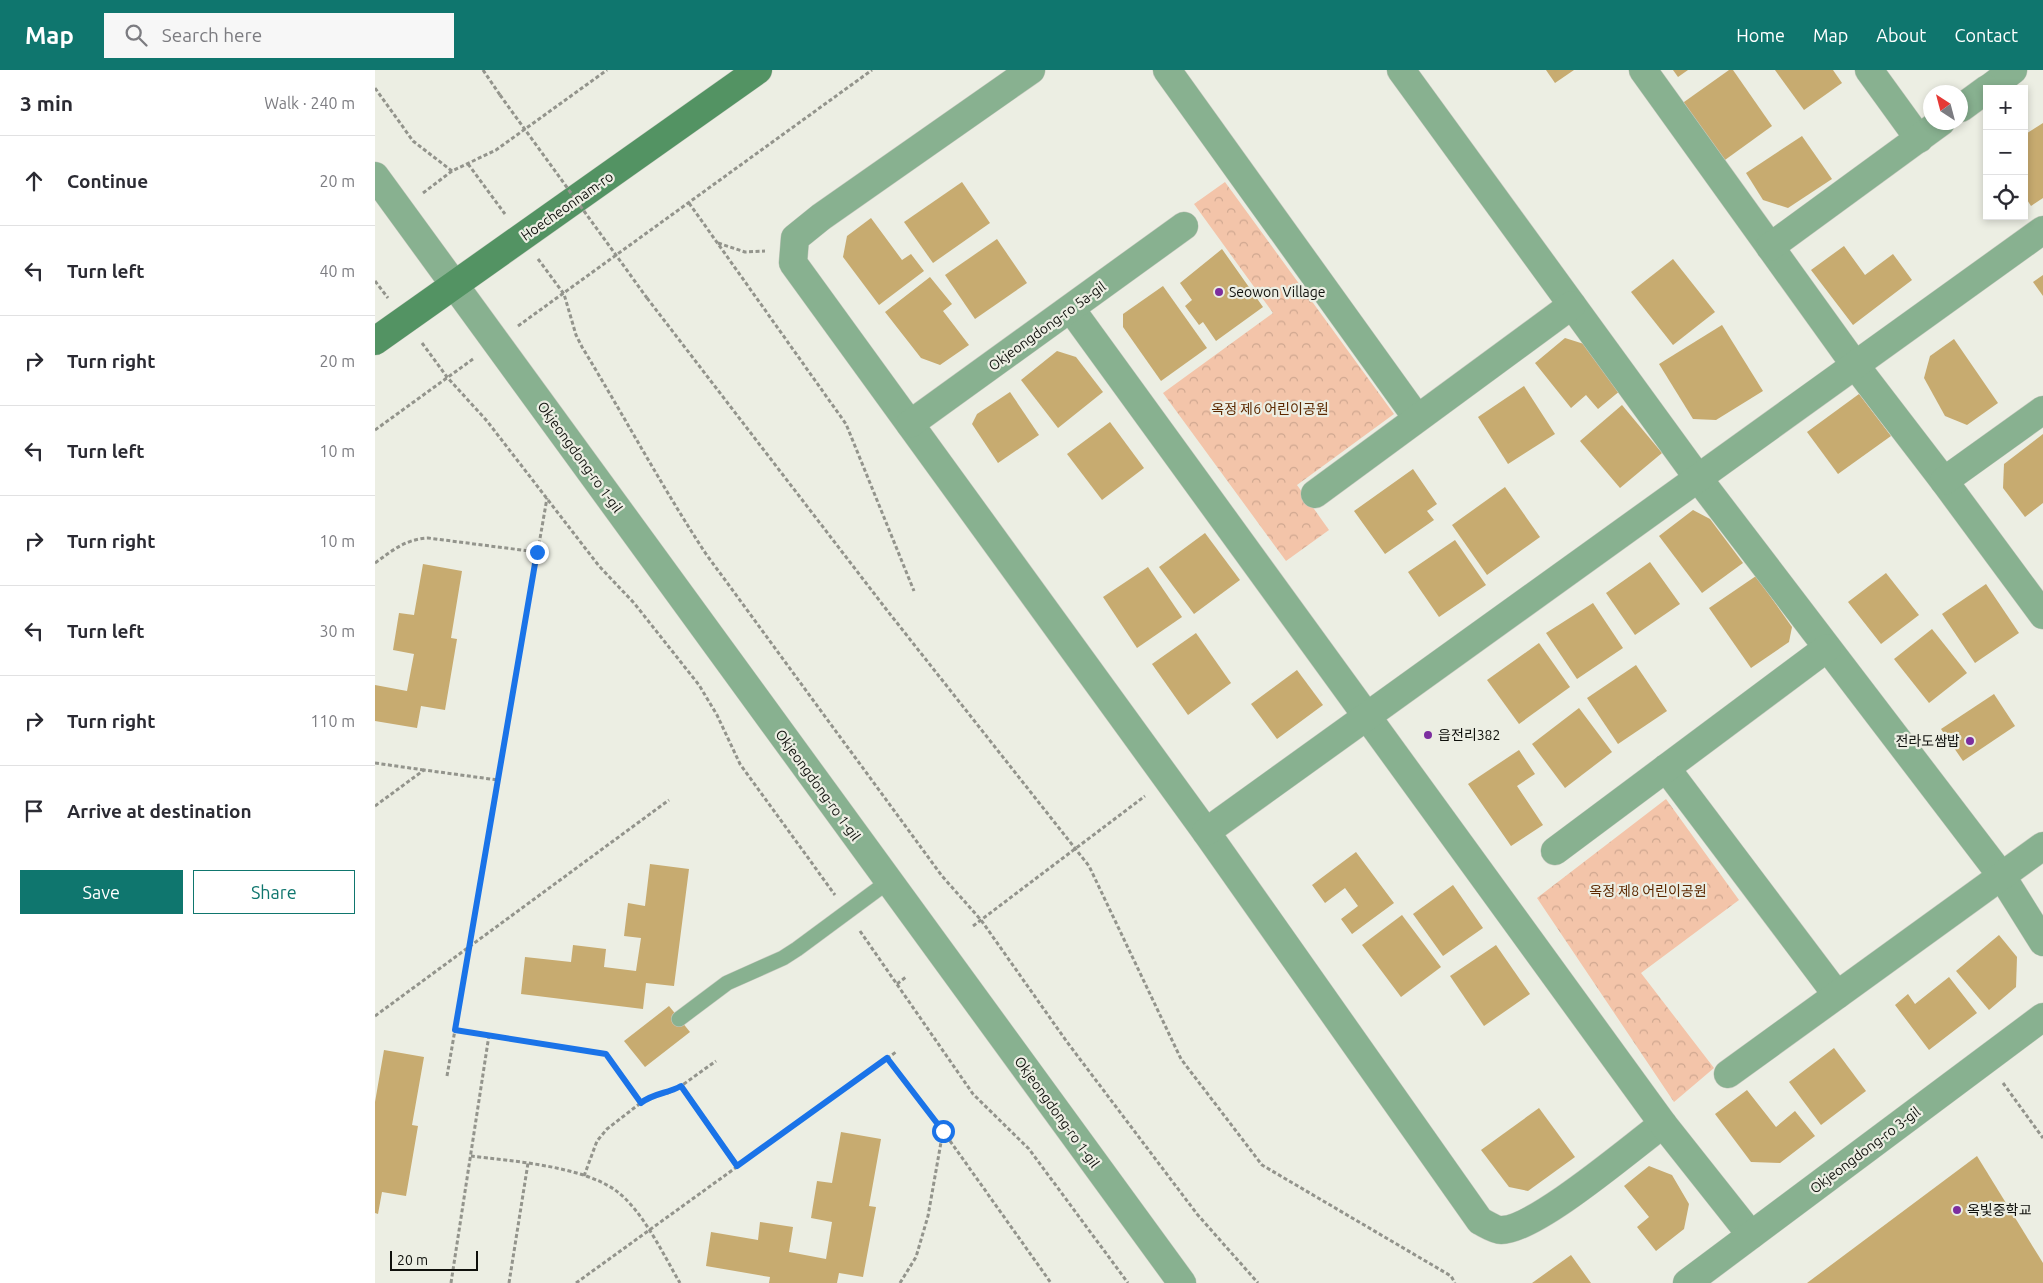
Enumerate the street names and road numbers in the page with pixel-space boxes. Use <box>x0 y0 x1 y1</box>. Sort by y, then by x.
street label: Hoecheonnam-ro <box>518 168 616 244</box>
street label: Okjeongdong-ro 5a-gil <box>985 278 1109 374</box>
street label: Okjeongdong-ro 1-gil <box>534 398 626 516</box>
street label: Okjeongdong-ro 1-gil <box>772 726 864 844</box>
street label: Okjeongdong-ro 1-gil <box>1011 1053 1103 1171</box>
street label: Okjeongdong-ro 3-gil <box>1807 1103 1923 1197</box>

